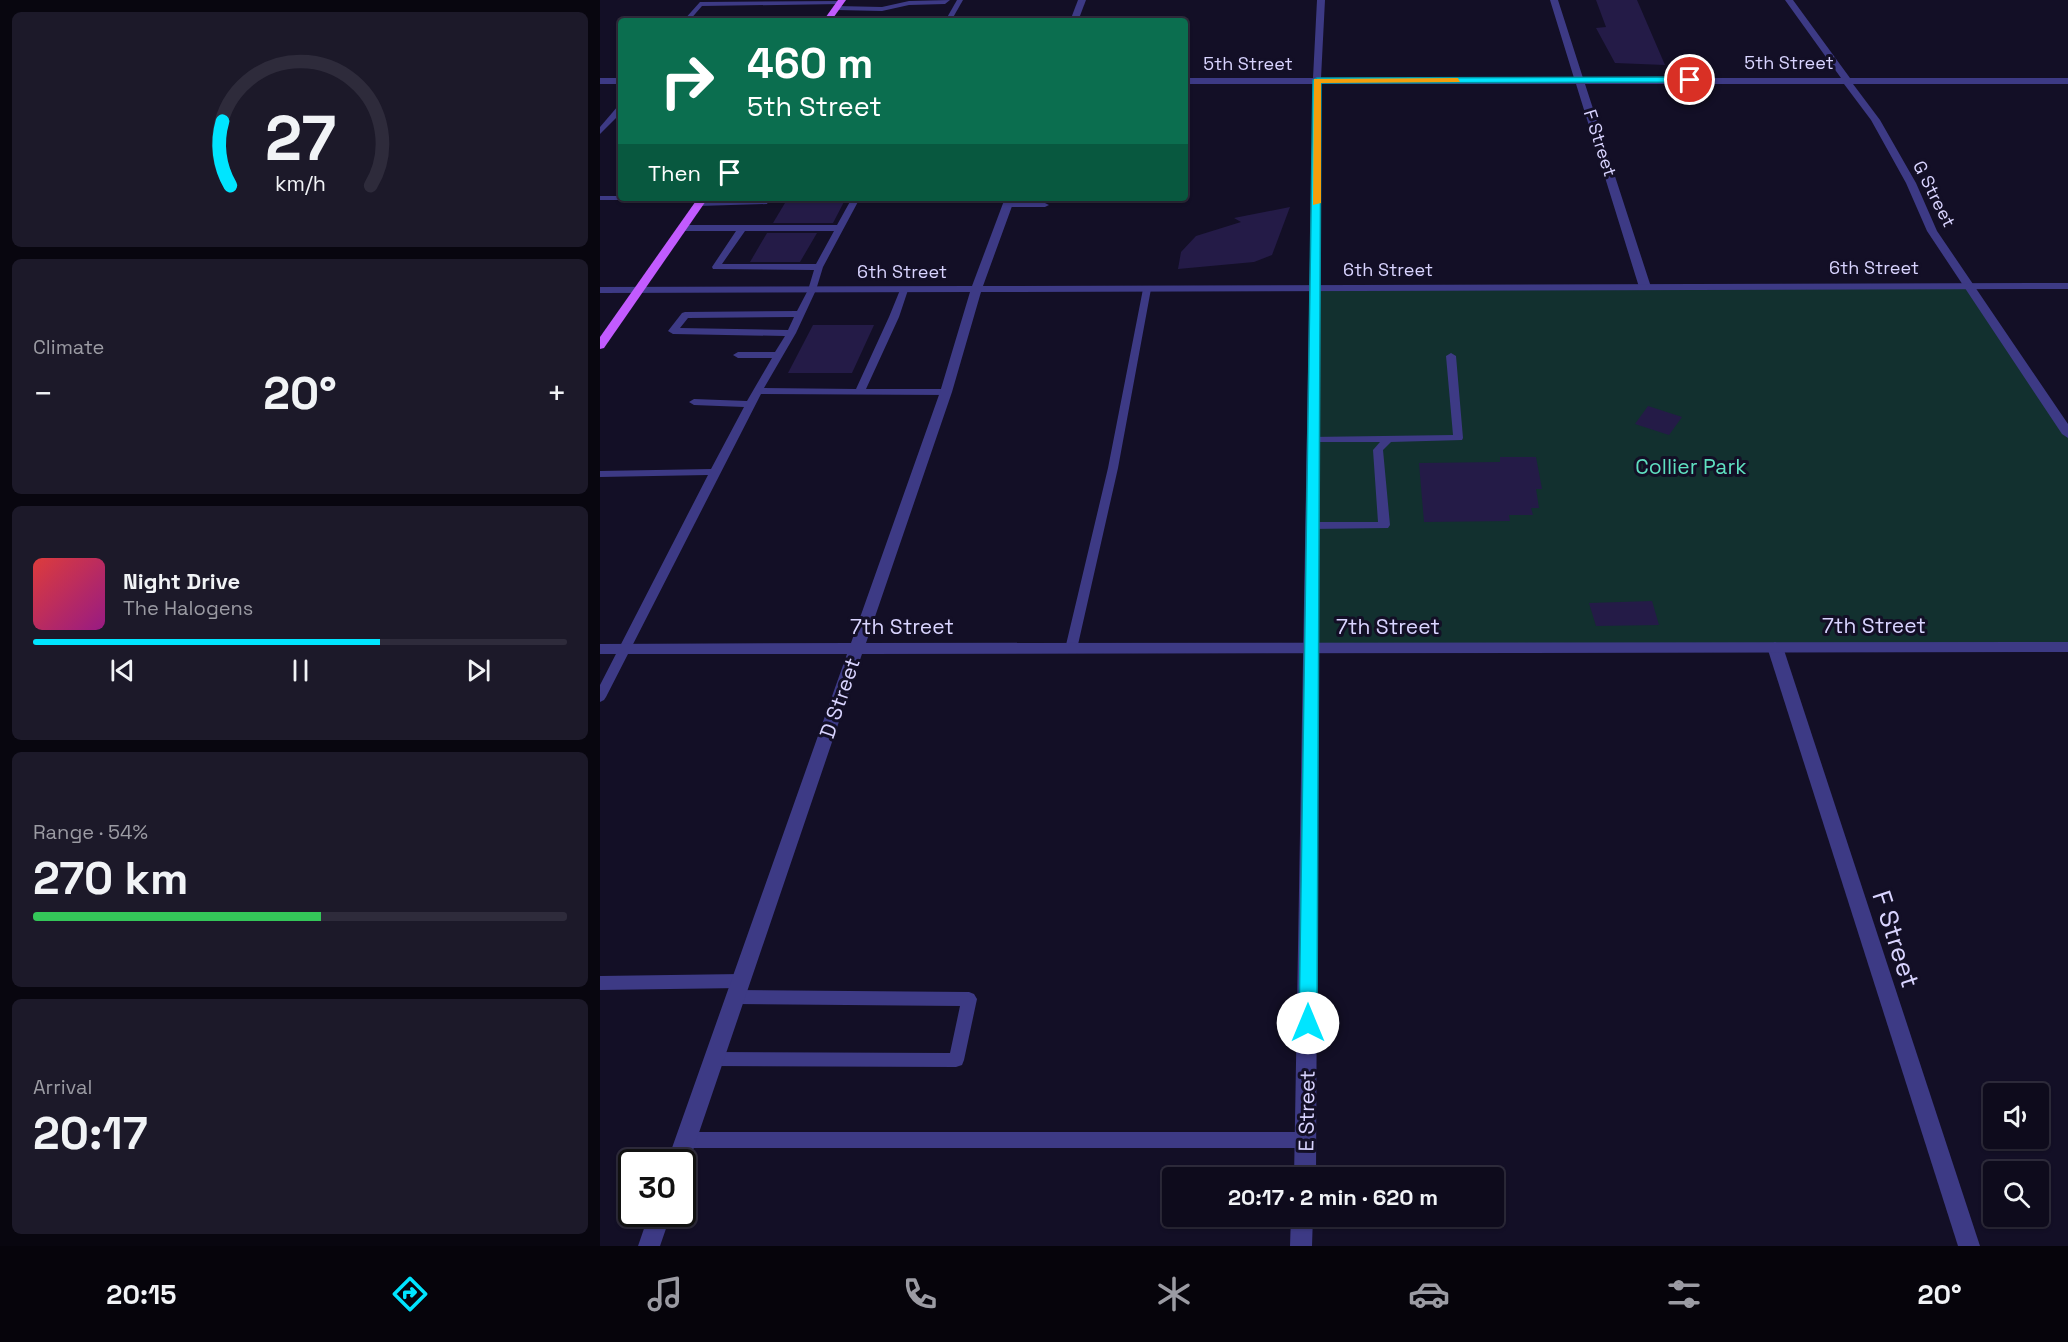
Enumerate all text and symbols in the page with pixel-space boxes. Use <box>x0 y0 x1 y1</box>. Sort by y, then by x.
text: 460 m <box>747 37 873 90</box>
icon: right <box>648 42 726 120</box>
street label: 5th Street <box>1744 51 1834 74</box>
street label: 5th Street <box>1203 52 1293 75</box>
pin <box>1664 54 1715 105</box>
icon: arrive <box>1673 63 1706 96</box>
text: 5th Street <box>747 89 882 124</box>
text: 27 <box>264 100 336 179</box>
street label: F Street <box>1579 106 1622 179</box>
icon: arrive <box>713 156 746 189</box>
street label: G Street <box>1908 157 1961 231</box>
text: Then <box>648 159 701 187</box>
text: km/h <box>274 171 326 198</box>
street label: 6th Street <box>1829 256 1919 279</box>
street label: 6th Street <box>1343 258 1433 281</box>
street label: 6th Street <box>857 260 947 283</box>
text: Climate <box>33 334 104 360</box>
text: 20° <box>263 365 337 422</box>
text: − <box>33 373 53 415</box>
text: + <box>547 373 567 415</box>
park label: Collier Park <box>1635 453 1747 480</box>
text: Night Drive <box>123 567 240 595</box>
text: The Halogens <box>123 595 253 621</box>
street label: 7th Street <box>1822 612 1926 639</box>
street label: 7th Street <box>850 613 954 640</box>
street label: 7th Street <box>1336 613 1440 640</box>
icon: previous <box>106 654 139 687</box>
icon: pause <box>284 654 317 687</box>
icon: next <box>462 654 495 687</box>
street label: D Street <box>813 654 866 742</box>
text: Range · 54% <box>33 819 148 845</box>
text: 270 km <box>33 850 188 907</box>
street label: F Street <box>1864 886 1928 992</box>
position arrow <box>1276 991 1340 1055</box>
street label: E Street <box>1292 1070 1321 1152</box>
text: Arrival <box>33 1074 92 1100</box>
map controls <box>1983 1083 2049 1227</box>
button: sound <box>1983 1083 2049 1149</box>
text: 20:17 <box>33 1105 148 1162</box>
speed limit sign: 30 <box>618 1149 696 1227</box>
button: search <box>1983 1161 2049 1227</box>
text: 20:17 · 2 min · 620 m <box>1228 1183 1438 1211</box>
icon: directions <box>389 1273 431 1315</box>
icon: music <box>644 1273 686 1315</box>
icon: phone <box>899 1273 941 1315</box>
icon: climate <box>1153 1273 1195 1315</box>
icon: car <box>1408 1273 1450 1315</box>
icon: filters <box>1663 1273 1705 1315</box>
text: 20:15 <box>106 1277 176 1312</box>
text: 20° <box>1917 1277 1962 1312</box>

